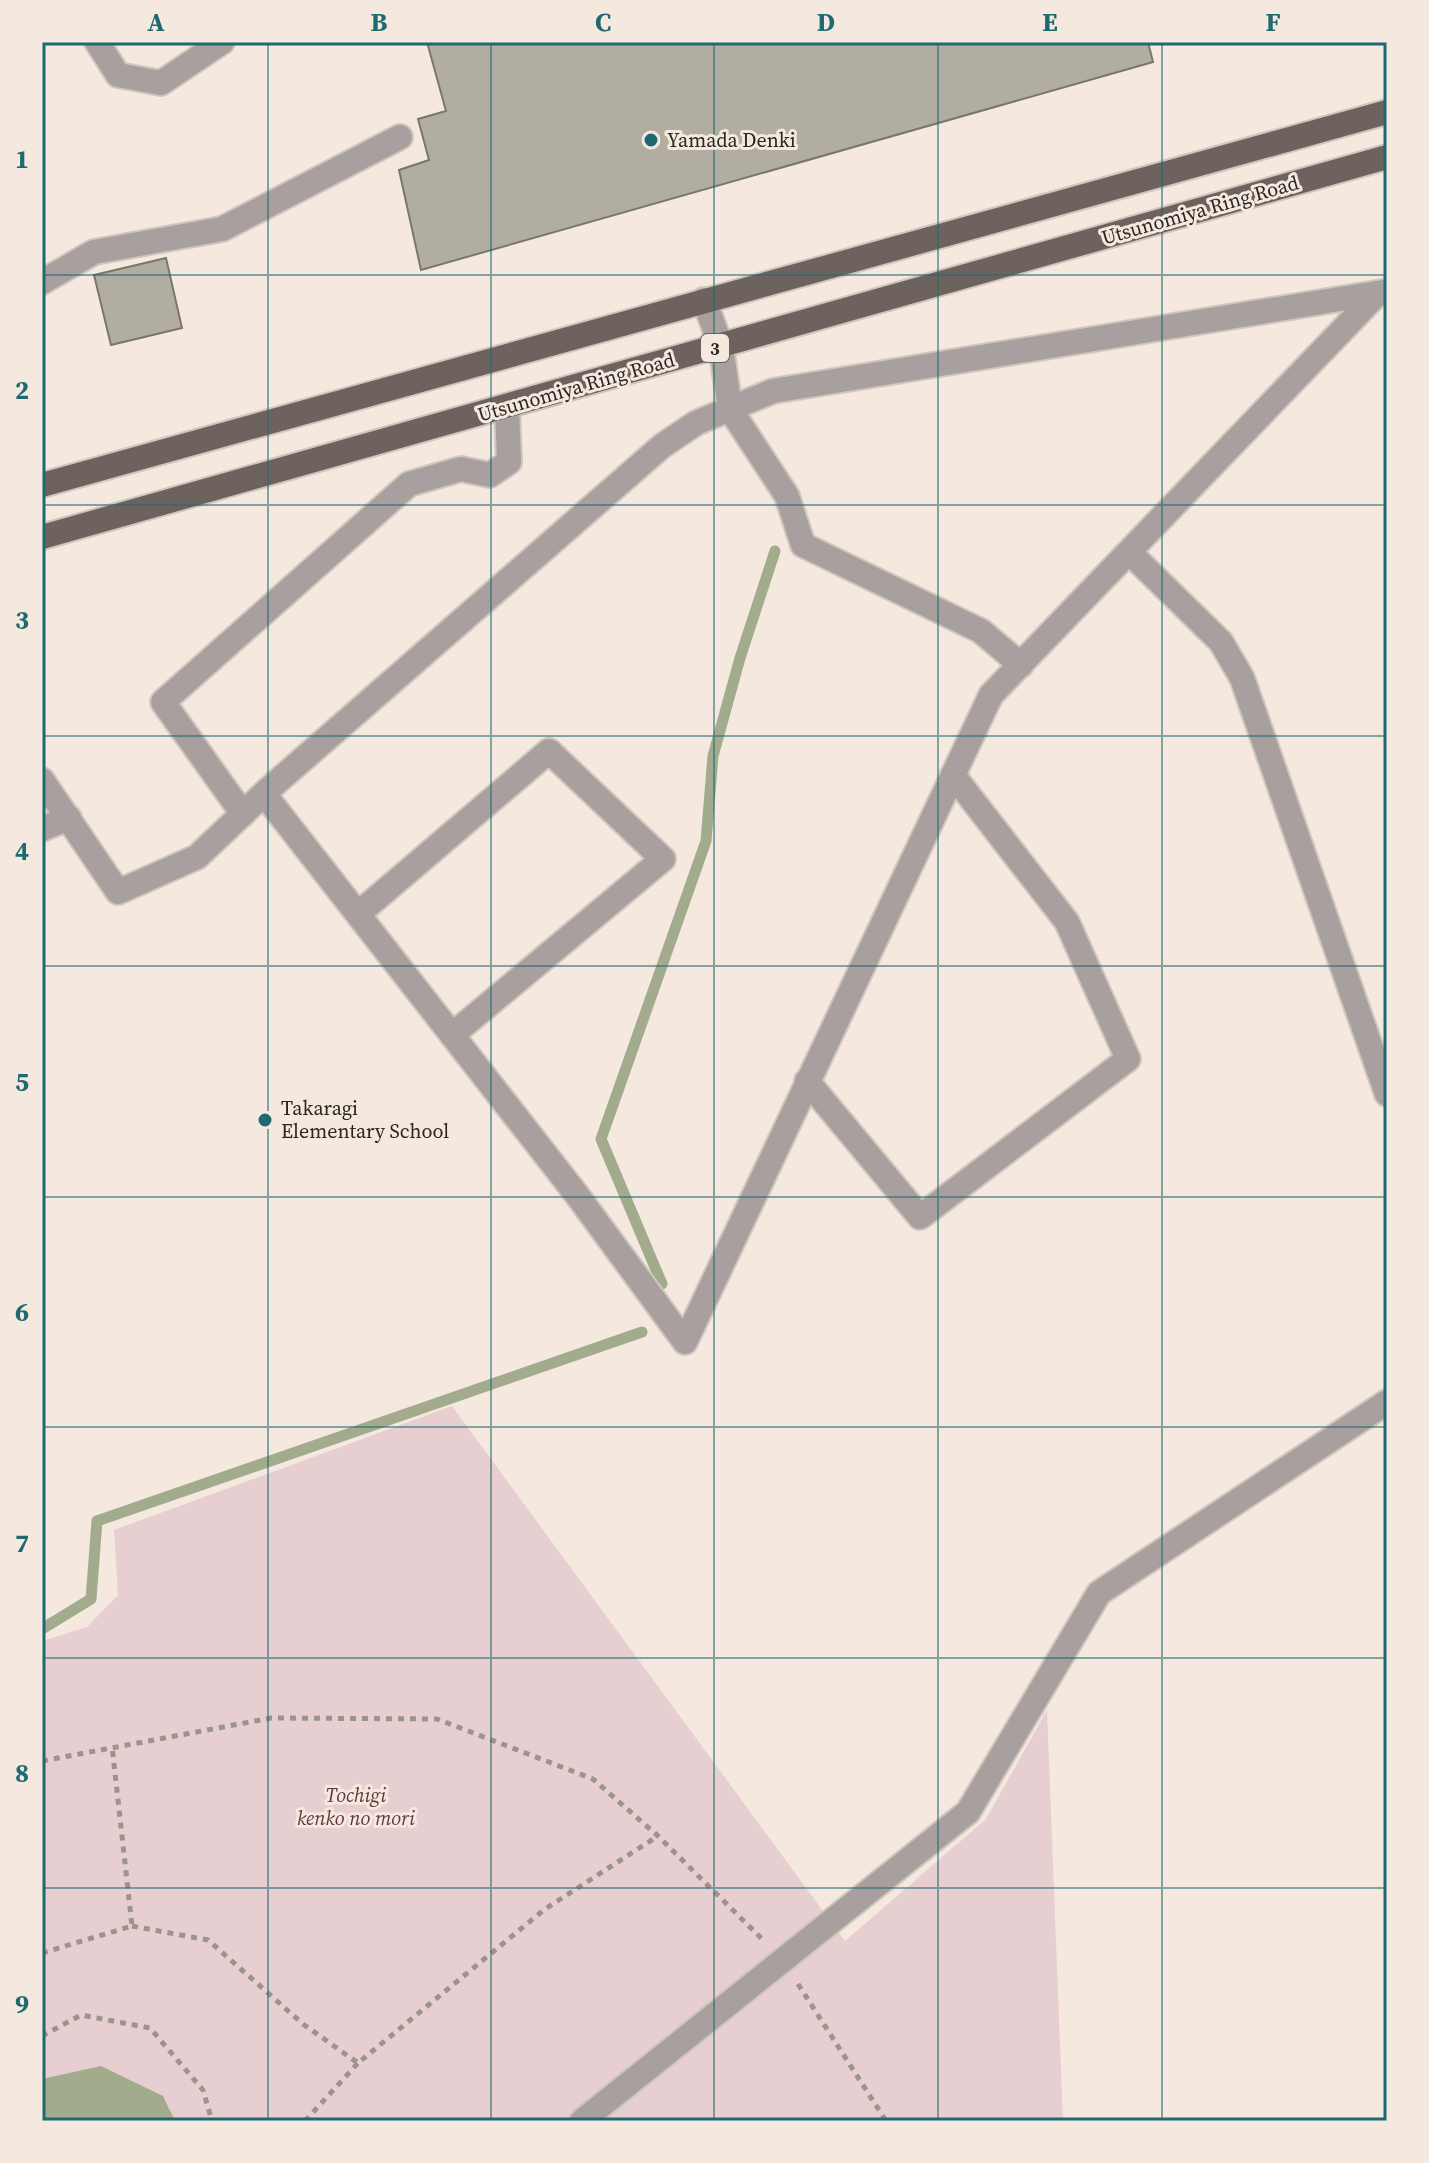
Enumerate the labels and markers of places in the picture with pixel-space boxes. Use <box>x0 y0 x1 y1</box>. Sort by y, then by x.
place label: Yamada Denki <box>667 126 796 154</box>
marker: Yamada Denki <box>642 131 660 149</box>
place label: Takaragi Elementary School <box>281 1094 449 1145</box>
marker: Takaragi Elementary School <box>256 1111 274 1129</box>

